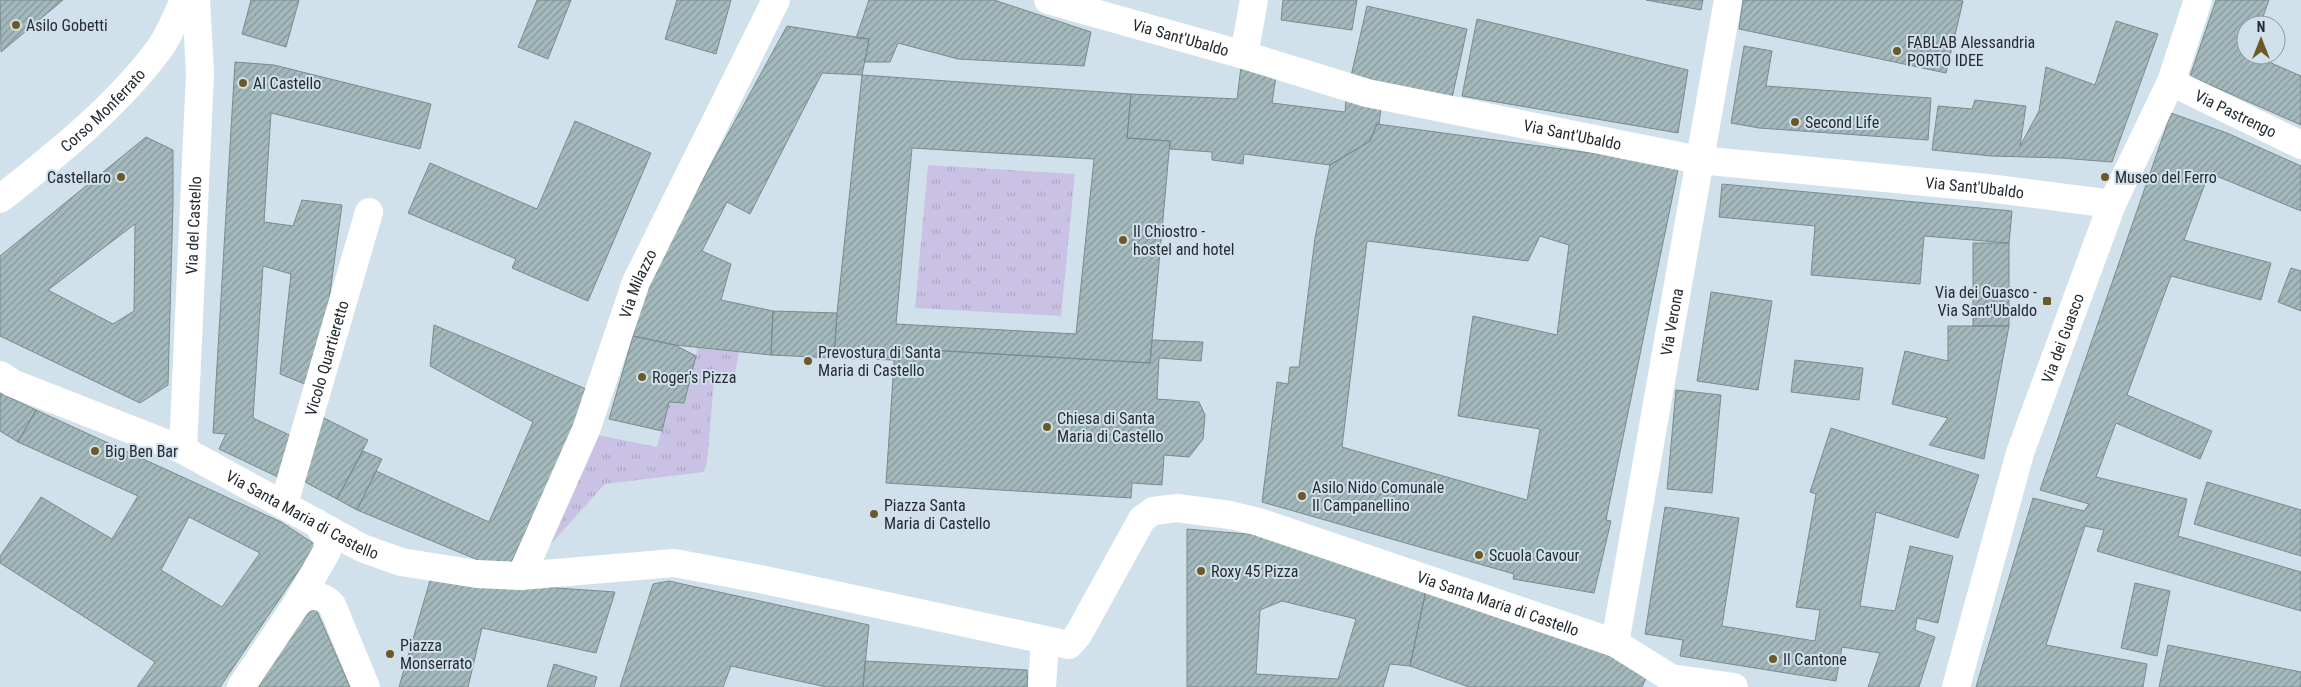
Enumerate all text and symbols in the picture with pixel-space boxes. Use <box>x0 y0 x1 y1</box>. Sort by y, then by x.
street label: Via Sant'Ubaldo <box>1130 15 1231 60</box>
north arrow <box>2236 15 2286 65</box>
place label: Asilo Gobetti <box>26 16 108 35</box>
marker: Asilo Gobetti <box>10 19 22 31</box>
text: N <box>2257 19 2265 35</box>
place label: FABLAB Alessandria PORTO IDEE <box>1907 33 2035 70</box>
marker: FABLAB Alessandria PORTO IDEE <box>1891 45 1903 57</box>
street label: Corso Monferrato <box>56 65 149 156</box>
place label: Al Castello <box>253 74 321 93</box>
marker: Al Castello <box>237 77 249 89</box>
street label: Via Pastrengo <box>2192 86 2280 141</box>
place label: Second Life <box>1805 113 1879 132</box>
street label: Via Sant'Ubaldo <box>1522 115 1623 154</box>
marker: Second Life <box>1789 116 1801 128</box>
place label: Castellaro <box>47 168 111 187</box>
place label: Museo del Ferro <box>2115 168 2217 187</box>
marker: Castellaro <box>115 171 127 183</box>
marker: Museo del Ferro <box>2099 171 2111 183</box>
street label: Via Sant'Ubaldo <box>1924 172 2025 202</box>
street label: Via del Castello <box>181 176 205 275</box>
place label: Il Chiostro - hostel and hotel <box>1133 222 1234 259</box>
marker: Il Chiostro - hostel and hotel <box>1117 234 1129 246</box>
street label: Via Milazzo <box>615 246 660 321</box>
place label: Via dei Guasco - Via Sant'Ubaldo <box>1935 283 2037 320</box>
street label: Via Verona <box>1656 287 1687 357</box>
street label: Via dei Guasco <box>2037 291 2088 386</box>
marker: Via dei Guasco - Via Sant'Ubaldo <box>2041 295 2053 307</box>
street label: Vicolo Quartieretto <box>301 298 352 418</box>
place label: Prevostura di Santa Maria di Castello <box>818 343 941 380</box>
marker: Prevostura di Santa Maria di Castello <box>802 355 814 367</box>
place label: Roger's Pizza <box>652 368 736 387</box>
marker: Roger's Pizza <box>636 371 648 383</box>
place label: Chiesa di Santa Maria di Castello <box>1057 409 1164 446</box>
marker: Chiesa di Santa Maria di Castello <box>1041 421 1053 433</box>
place label: Big Ben Bar <box>105 442 178 461</box>
marker: Big Ben Bar <box>89 445 101 457</box>
street label: Via Santa Maria di Castello <box>223 466 381 563</box>
place label: Asilo Nido Comunale Il Campanellino <box>1312 478 1444 515</box>
marker: Asilo Nido Comunale Il Campanellino <box>1296 490 1308 502</box>
place label: Piazza Santa Maria di Castello <box>884 496 991 533</box>
marker: Piazza Santa Maria di Castello <box>868 508 880 520</box>
place label: Scuola Cavour <box>1489 546 1580 565</box>
marker: Scuola Cavour <box>1473 549 1485 561</box>
place label: Roxy 45 Pizza <box>1211 562 1298 581</box>
marker: Roxy 45 Pizza <box>1195 565 1207 577</box>
street label: Via Santa Maria di Castello <box>1414 567 1582 640</box>
place label: Piazza Monserrato <box>400 636 472 673</box>
marker: Piazza Monserrato <box>384 648 396 660</box>
place label: Il Cantone <box>1783 650 1847 669</box>
marker: Il Cantone <box>1767 653 1779 665</box>

